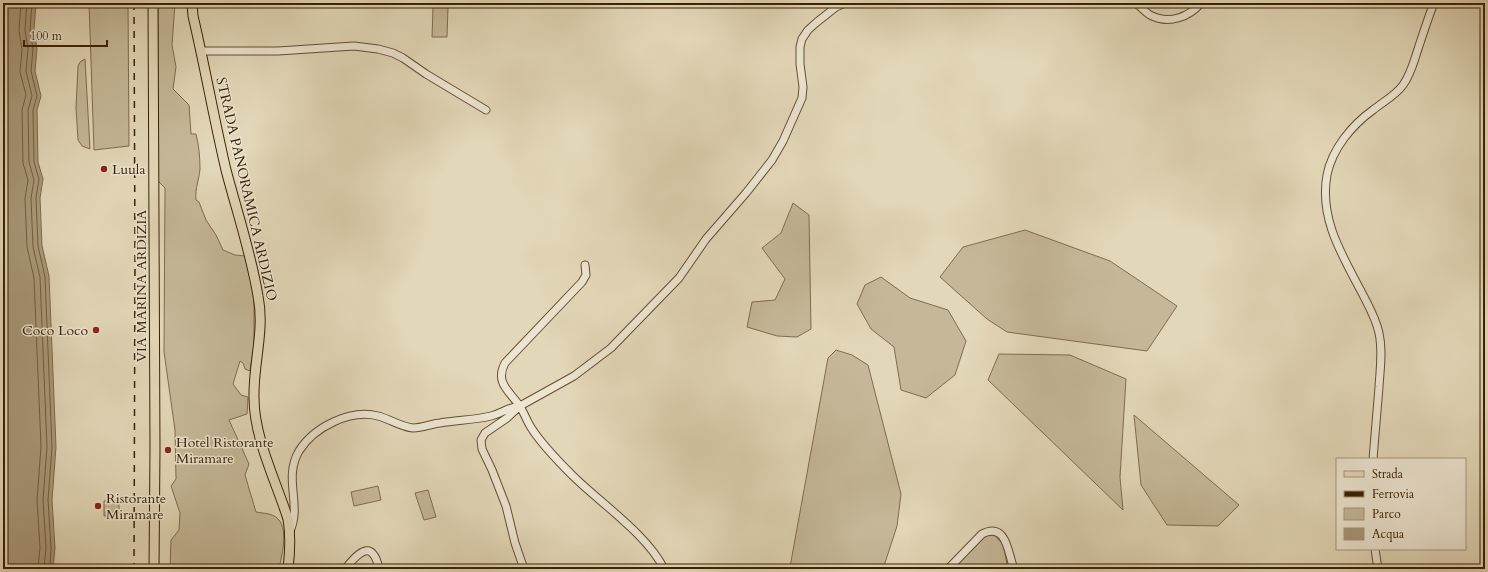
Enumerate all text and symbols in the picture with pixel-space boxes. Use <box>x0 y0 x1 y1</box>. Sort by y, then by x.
scale bar <box>24 22 107 48</box>
text: 100 m <box>30 28 63 44</box>
street label: STRADA PANORAMICA ARDIZIO <box>211 75 282 303</box>
place label: Luula <box>112 160 145 179</box>
marker: Luula <box>99 164 109 174</box>
street label: VIA MARINA ARDIZIA <box>132 210 151 362</box>
place label: Coco Loco <box>22 321 88 340</box>
marker: Coco Loco <box>91 325 101 335</box>
place label: Hotel Ristorante Miramare <box>176 433 274 468</box>
marker: Hotel Ristorante Miramare <box>163 445 173 455</box>
legend <box>1336 458 1466 550</box>
text: Strada <box>1372 466 1404 482</box>
text: Ferrovia <box>1372 486 1415 502</box>
place label: Ristorante Miramare <box>106 489 166 524</box>
marker: Ristorante Miramare <box>93 501 103 511</box>
text: Parco <box>1372 506 1401 522</box>
text: Acqua <box>1372 526 1405 542</box>

